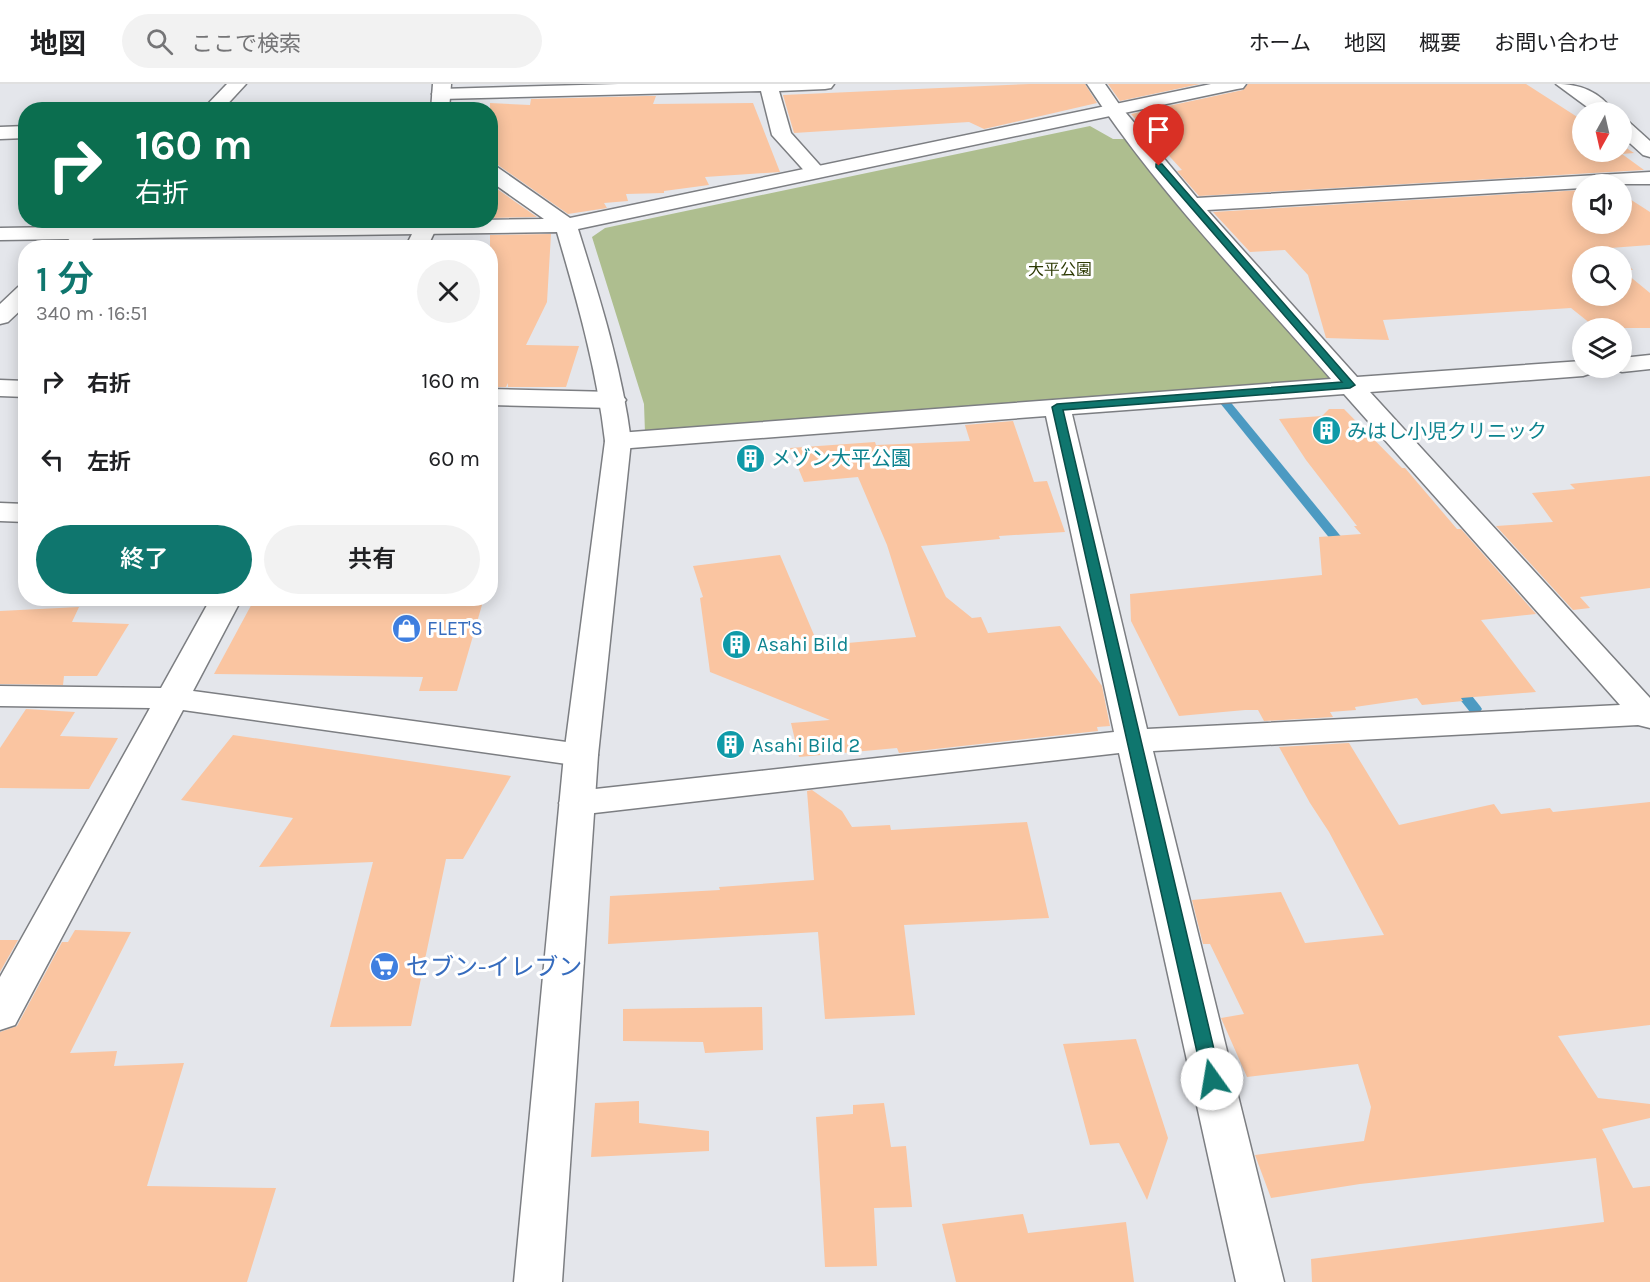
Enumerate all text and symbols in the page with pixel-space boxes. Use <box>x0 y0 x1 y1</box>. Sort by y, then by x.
search box <box>122 14 542 68</box>
icon: search <box>143 25 176 58</box>
text: 地図 <box>30 27 86 60</box>
text: ここで検索 <box>191 31 301 57</box>
text: ホーム <box>1249 31 1311 55</box>
text: 地図 <box>1344 31 1386 55</box>
text: 概要 <box>1419 31 1461 55</box>
text: お問い合わせ <box>1494 31 1620 55</box>
north arrow <box>1572 102 1632 162</box>
map controls <box>1572 102 1632 378</box>
pin <box>1133 104 1184 166</box>
icon: arrive <box>1142 113 1175 146</box>
text: 160 m <box>135 120 253 170</box>
icon: right <box>36 126 114 204</box>
button: sound <box>1572 174 1632 234</box>
text: 右折 <box>135 177 189 209</box>
button: search <box>1572 246 1632 306</box>
text: 1 分 <box>36 258 94 300</box>
button: close <box>417 260 480 323</box>
park label: 大平公園 <box>1028 260 1092 279</box>
text: 340 m · 16:51 <box>36 302 148 325</box>
button: layers <box>1572 318 1632 378</box>
icon: right <box>36 365 69 398</box>
text: 160 m <box>421 368 480 394</box>
text: 右折 <box>87 371 131 397</box>
building icon: みはし小児クリニック <box>1310 415 1342 447</box>
place label: みはし小児クリニック <box>1347 420 1547 443</box>
building icon: メゾン大平公園 <box>734 442 766 474</box>
icon: left <box>36 443 69 476</box>
text: 60 m <box>429 446 480 472</box>
place label: メゾン大平公園 <box>771 447 911 470</box>
text: 左折 <box>87 449 131 475</box>
button: 終了 <box>36 525 252 594</box>
button: 共有 <box>264 525 480 594</box>
shop icon: FLET'S <box>390 612 422 644</box>
place label: FLET'S <box>427 617 483 640</box>
building icon: Asahi Bild <box>720 628 752 660</box>
place label: Asahi Bild <box>757 633 849 656</box>
building icon: Asahi Bild 2 <box>715 729 747 761</box>
place label: Asahi Bild 2 <box>752 734 860 757</box>
supermarket icon: セブン-イレブン <box>369 951 401 983</box>
place label: セブン-イレブン <box>406 953 582 981</box>
position arrow <box>1180 1047 1244 1111</box>

